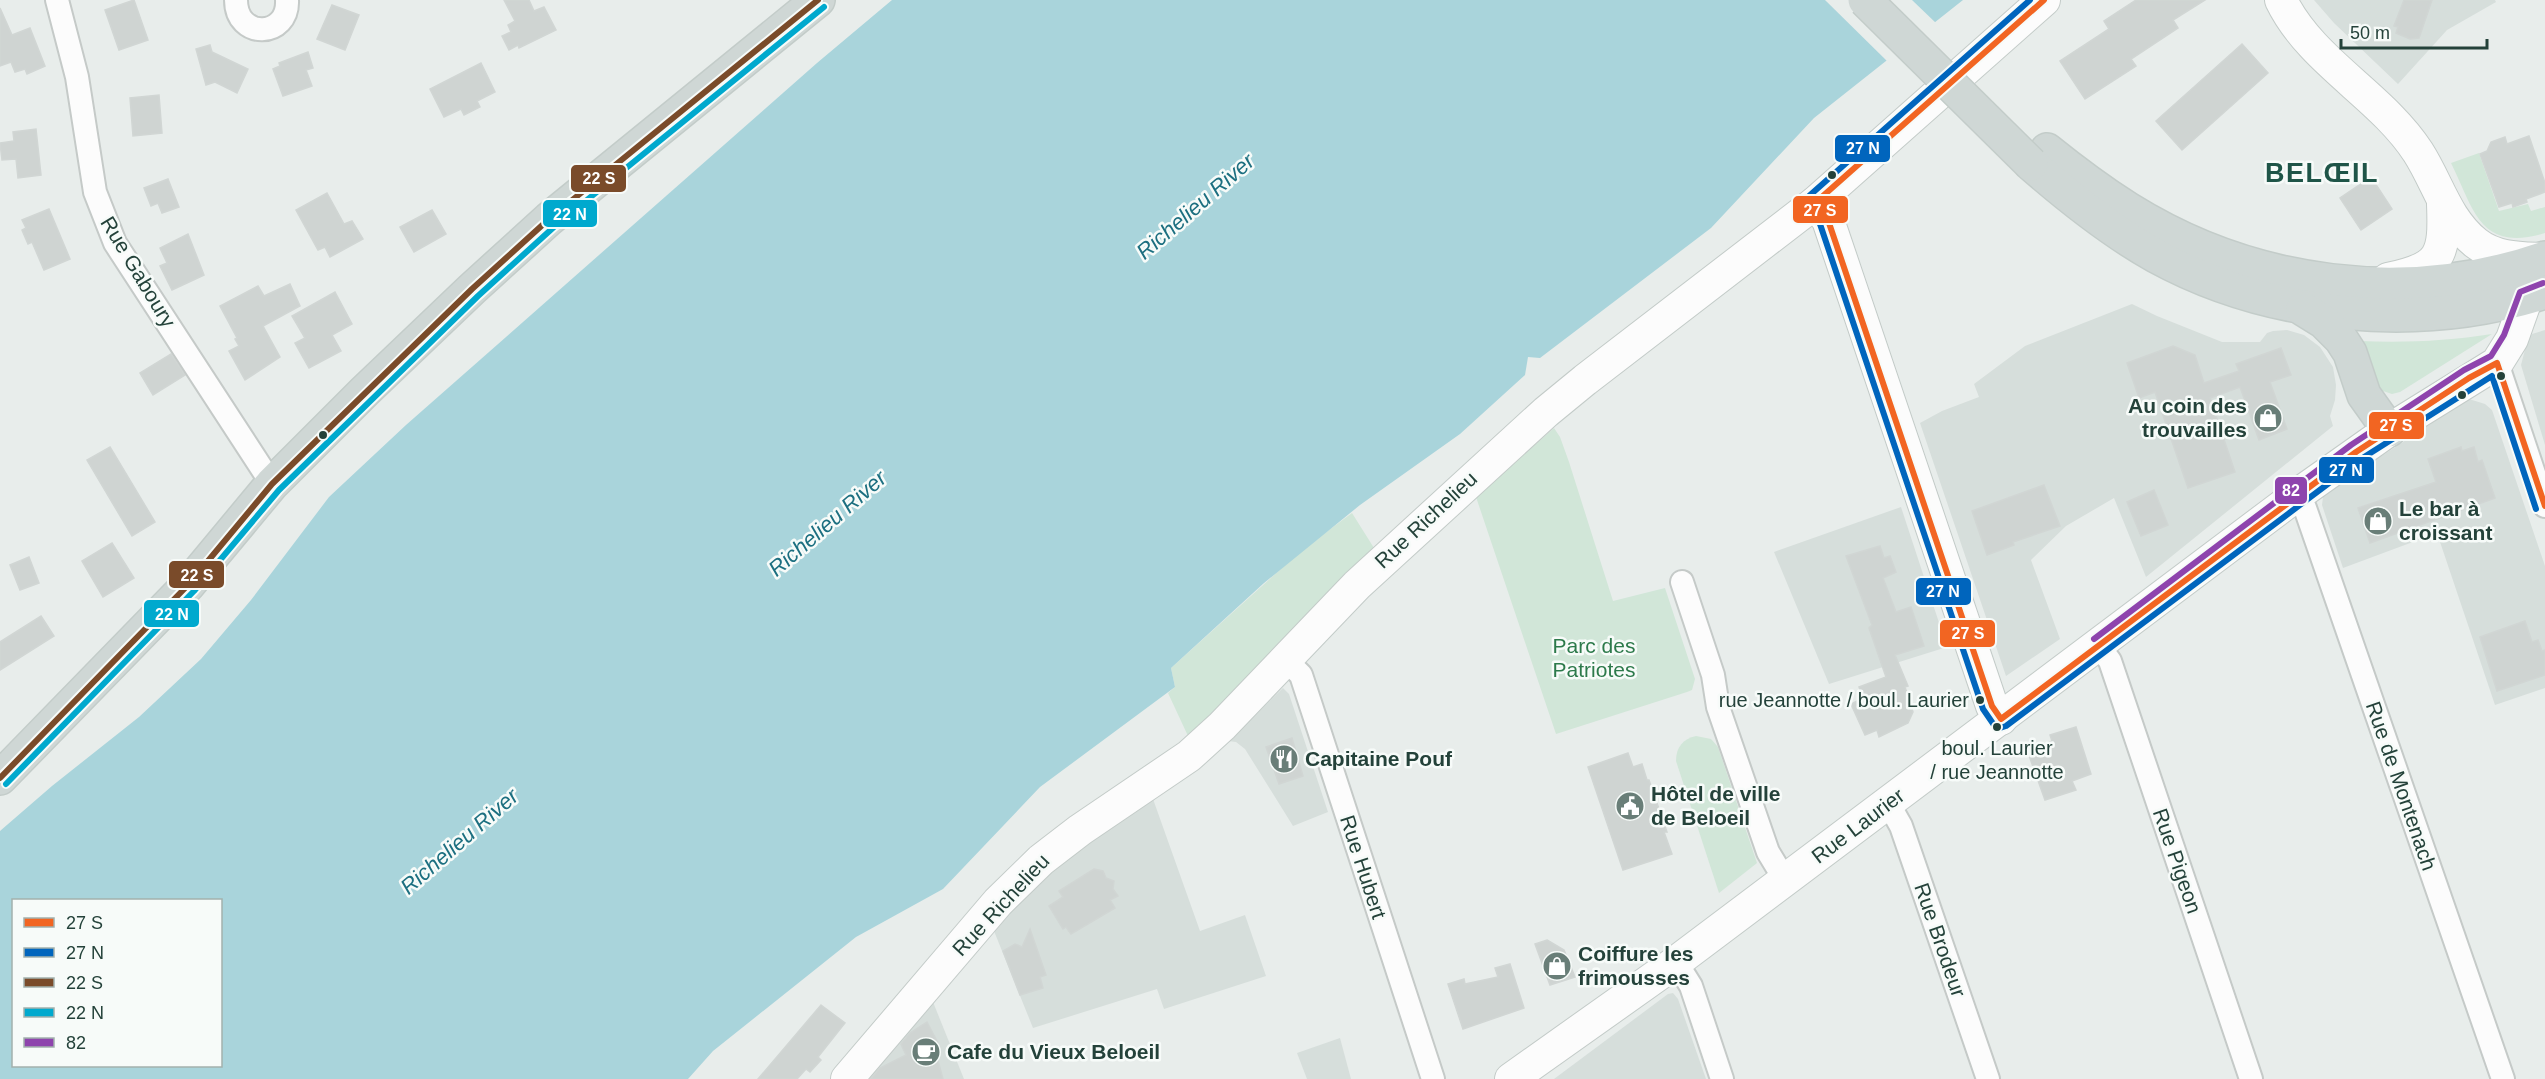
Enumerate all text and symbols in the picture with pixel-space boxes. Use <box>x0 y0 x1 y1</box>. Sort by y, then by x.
scale bar <box>2341 12 2486 50</box>
text: 50 m <box>2350 23 2390 43</box>
line badge: 27 N <box>1834 134 1891 163</box>
text: 27 N <box>1846 140 1880 157</box>
water label: Richelieu River <box>1131 147 1261 264</box>
district label: BELŒIL <box>2265 158 2379 188</box>
line badge: 22 S <box>570 164 627 193</box>
unlabelled marker <box>1826 169 1838 181</box>
text: 22 S <box>583 170 616 187</box>
line badge: 27 S <box>1792 195 1849 224</box>
line badge: 22 N <box>542 199 598 228</box>
text: 27 S <box>1804 202 1837 219</box>
text: 22 N <box>553 206 587 223</box>
street label: Rue Gaboury <box>96 212 181 332</box>
unlabelled marker <box>2495 370 2507 382</box>
unlabelled marker <box>2456 389 2468 401</box>
place label: Au coin des trouvailles <box>2128 394 2247 441</box>
shop icon: Au coin des trouvailles <box>2252 402 2284 434</box>
line badge: 27 S <box>2368 411 2425 440</box>
text: 27 S <box>2380 417 2413 434</box>
unlabelled marker <box>317 429 329 441</box>
line badge: 27 N <box>2318 456 2375 484</box>
text: 27 N <box>2329 462 2363 479</box>
water label: Richelieu River <box>763 464 893 581</box>
street label: Rue Richelieu <box>1370 467 1481 573</box>
line badge: 82 <box>2274 476 2308 505</box>
text: 82 <box>2282 482 2300 499</box>
place label: Le bar à croissant <box>2399 497 2492 544</box>
shop icon: Le bar à croissant <box>2362 505 2394 537</box>
line badge: 22 S <box>168 560 225 589</box>
text: 22 S <box>181 567 214 584</box>
line badge: 27 N <box>1915 577 1972 606</box>
text: 27 N <box>1926 583 1960 600</box>
line badge: 22 N <box>143 599 200 628</box>
text: 22 N <box>155 606 189 623</box>
line badge: 27 S <box>1939 619 1996 648</box>
text: 27 S <box>1952 625 1985 642</box>
park label: Parc des Patriotes <box>1553 634 1635 681</box>
place label: rue Jeannotte / boul. Laurier <box>1719 689 1969 711</box>
marker: rue Jeannotte / boul. Laurier <box>1974 694 1986 706</box>
street label: Rue de Montenach <box>2362 698 2441 873</box>
marker: boul. Laurier / rue Jeannotte <box>1991 721 2003 733</box>
place label: boul. Laurier / rue Jeannotte <box>1930 737 2064 783</box>
restaurant icon: Capitaine Pouf <box>1268 743 1300 775</box>
place label: Capitaine Pouf <box>1305 747 1453 770</box>
water label: Richelieu River <box>395 782 525 899</box>
place label: Hôtel de ville de Beloeil <box>1651 782 1781 829</box>
street label: Rue Laurier <box>1807 783 1908 868</box>
public building icon: Hôtel de ville de Beloeil <box>1614 790 1646 822</box>
street label: Rue Pigeon <box>2149 805 2206 916</box>
street label: Rue Hubert <box>1336 812 1391 922</box>
street label: Rue Richelieu <box>948 849 1054 960</box>
street label: Rue Brodeur <box>1910 880 1971 1000</box>
legend <box>12 899 222 1067</box>
text: 27 S <box>66 913 103 933</box>
place label: Coiffure les frimousses <box>1578 942 1694 989</box>
text: 27 N <box>66 943 104 963</box>
shop icon: Coiffure les frimousses <box>1541 950 1573 982</box>
text: 22 S <box>66 973 103 993</box>
text: 22 N <box>66 1003 104 1023</box>
text: 82 <box>66 1033 86 1053</box>
cafe icon: Cafe du Vieux Beloeil <box>910 1036 942 1068</box>
place label: Cafe du Vieux Beloeil <box>947 1040 1160 1063</box>

